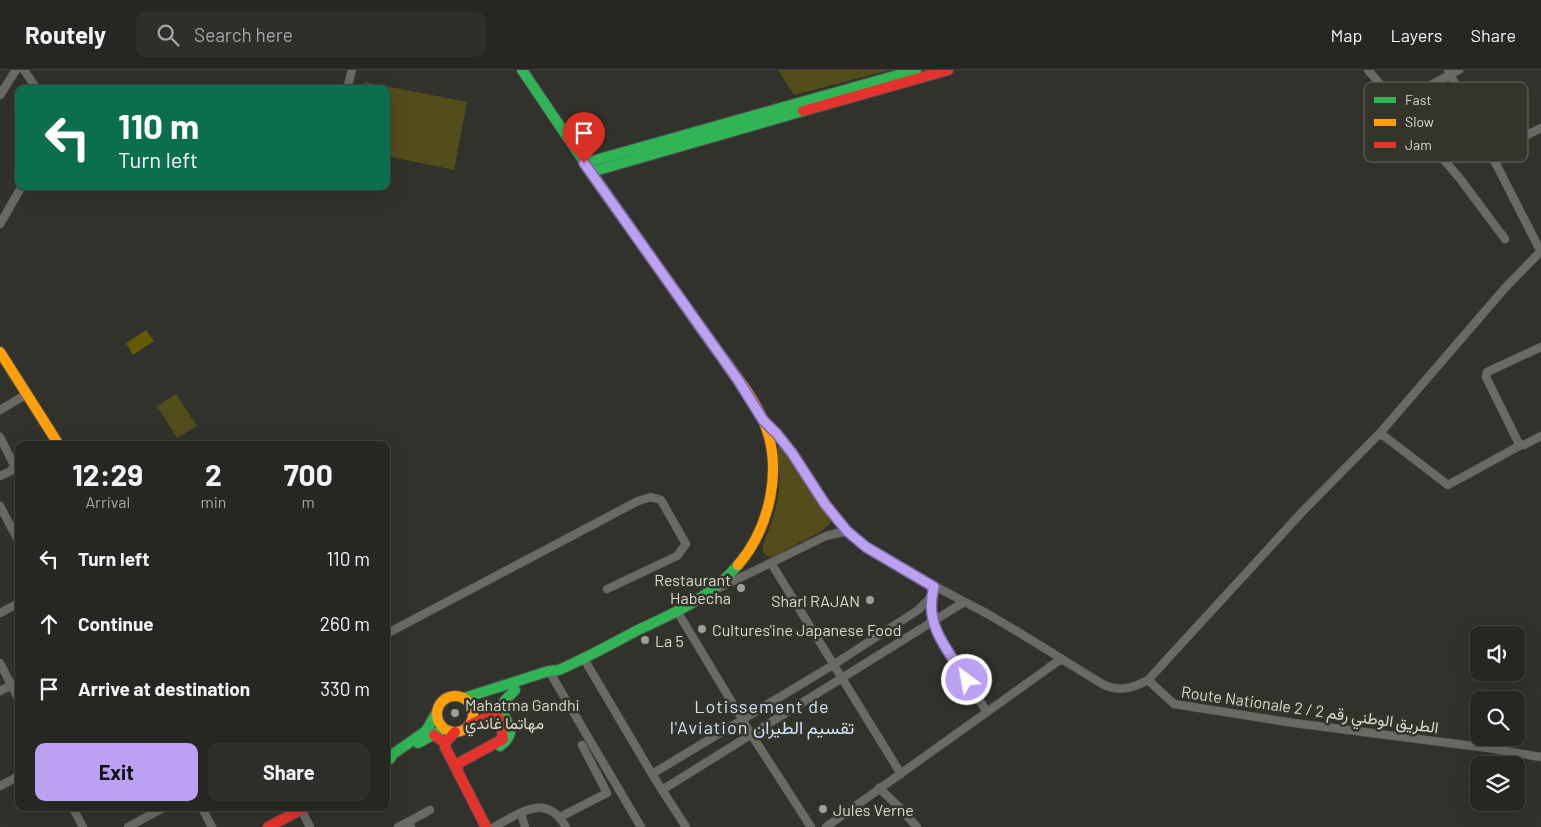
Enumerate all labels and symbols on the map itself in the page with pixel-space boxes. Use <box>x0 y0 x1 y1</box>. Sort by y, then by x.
legend <box>1364 82 1528 162</box>
text: Fast <box>1405 91 1431 108</box>
pin <box>563 112 605 163</box>
text: Slow <box>1405 113 1434 130</box>
text: Jam <box>1405 136 1432 153</box>
place label: Restaurant Habecha <box>654 570 731 607</box>
marker: Restaurant Habecha <box>735 582 747 594</box>
place label: Sharl RAJAN <box>771 591 860 610</box>
marker: Sharl RAJAN <box>864 594 876 606</box>
place label: Cultures'ine Japanese Food <box>712 620 902 639</box>
marker: Cultures'ine Japanese Food <box>696 623 708 635</box>
place label: La 5 <box>655 631 684 650</box>
marker: La 5 <box>639 634 651 646</box>
position arrow <box>940 653 992 705</box>
street label: Route Nationale 2 / الطريق الوطني رقم 2 <box>1179 682 1440 741</box>
place label: Mahatma Gandhi مهاتما غاندي <box>465 695 580 737</box>
district label: Lotissement de l'Aviation تقسيم الطيران <box>670 695 854 740</box>
marker: Mahatma Gandhi مهاتما غاندي <box>449 707 461 719</box>
place label: Jules Verne <box>833 800 914 819</box>
marker: Jules Verne <box>817 803 829 815</box>

